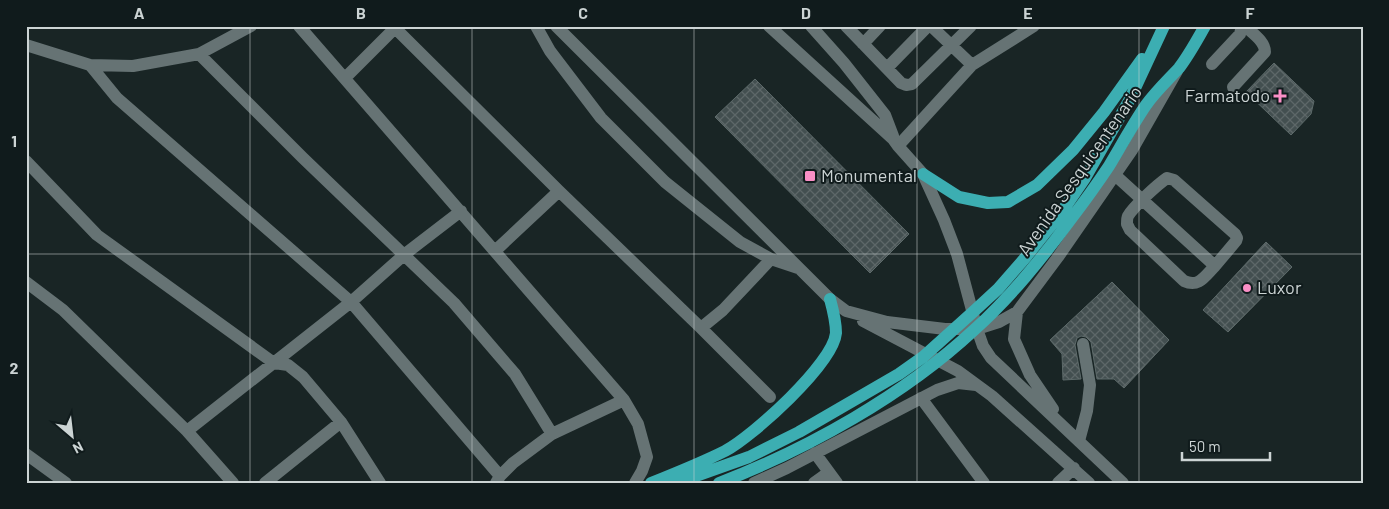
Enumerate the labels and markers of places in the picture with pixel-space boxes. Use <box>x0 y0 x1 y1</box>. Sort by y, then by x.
place label: Farmatodo <box>1185 84 1270 106</box>
marker: Farmatodo <box>1274 90 1286 102</box>
place label: Monumental <box>821 164 917 186</box>
marker: Monumental <box>803 169 817 183</box>
place label: Luxor <box>1257 276 1302 298</box>
marker: Luxor <box>1241 282 1253 294</box>

